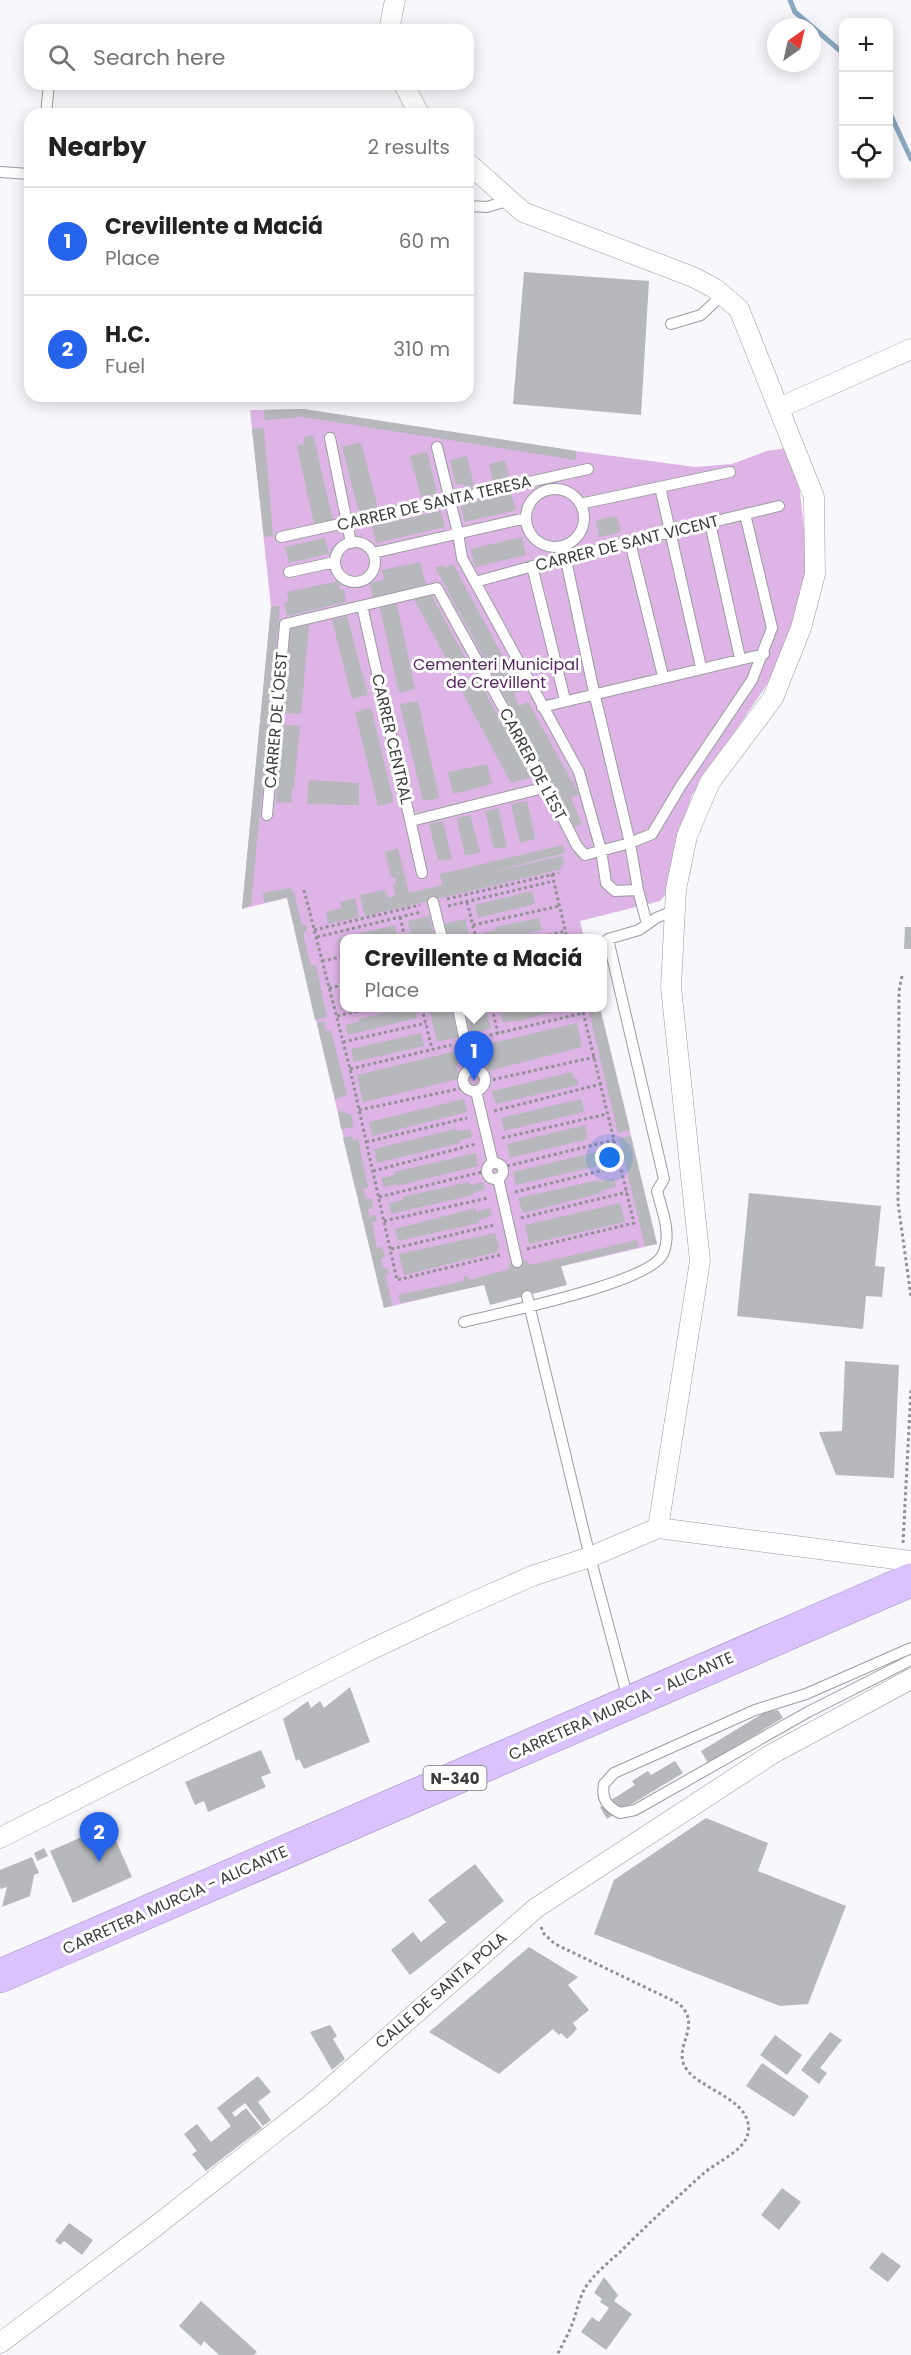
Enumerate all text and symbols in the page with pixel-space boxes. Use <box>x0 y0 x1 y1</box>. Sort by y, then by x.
north arrow <box>767 18 821 72</box>
map controls <box>839 18 893 180</box>
button: + <box>839 18 893 72</box>
search box <box>24 24 474 90</box>
icon: search <box>45 41 78 74</box>
text: Search here <box>93 42 226 73</box>
button: − <box>839 72 893 126</box>
button: locate <box>839 126 893 180</box>
text: Nearby <box>48 129 146 165</box>
text: 2 results <box>367 133 450 161</box>
text: Crevillente a Maciá <box>105 211 323 242</box>
text: 1 <box>64 227 71 255</box>
text: 60 m <box>399 227 450 255</box>
text: Place <box>105 244 160 272</box>
text: H.C. <box>105 319 150 350</box>
text: 2 <box>62 335 73 363</box>
text: 310 m <box>393 335 450 363</box>
text: Fuel <box>105 352 145 380</box>
street label: CARRER DE SANTA TERESA <box>335 469 534 537</box>
street label: CARRER DE SANT VICENT <box>533 509 721 577</box>
street label: CARRER DE L'OEST <box>259 650 293 789</box>
park label: Cementeri Municipal de Crevillent <box>413 653 579 694</box>
street label: CARRER CENTRAL <box>366 672 418 806</box>
street label: CARRER DE L'EST <box>494 704 572 825</box>
popup <box>340 934 607 1012</box>
text: Crevillente a Maciá <box>365 943 582 974</box>
text: Place <box>365 976 419 1004</box>
pin: 1 <box>454 1032 494 1081</box>
your location <box>595 1143 624 1172</box>
street label: CARRETERA MURCIA - ALICANTE <box>505 1646 737 1766</box>
road number: N-340 <box>424 1766 486 1790</box>
pin: 2 <box>80 1812 118 1862</box>
street label: CARRETERA MURCIA - ALICANTE <box>59 1840 291 1960</box>
street label: CALLE DE SANTA POLA <box>370 1926 512 2054</box>

